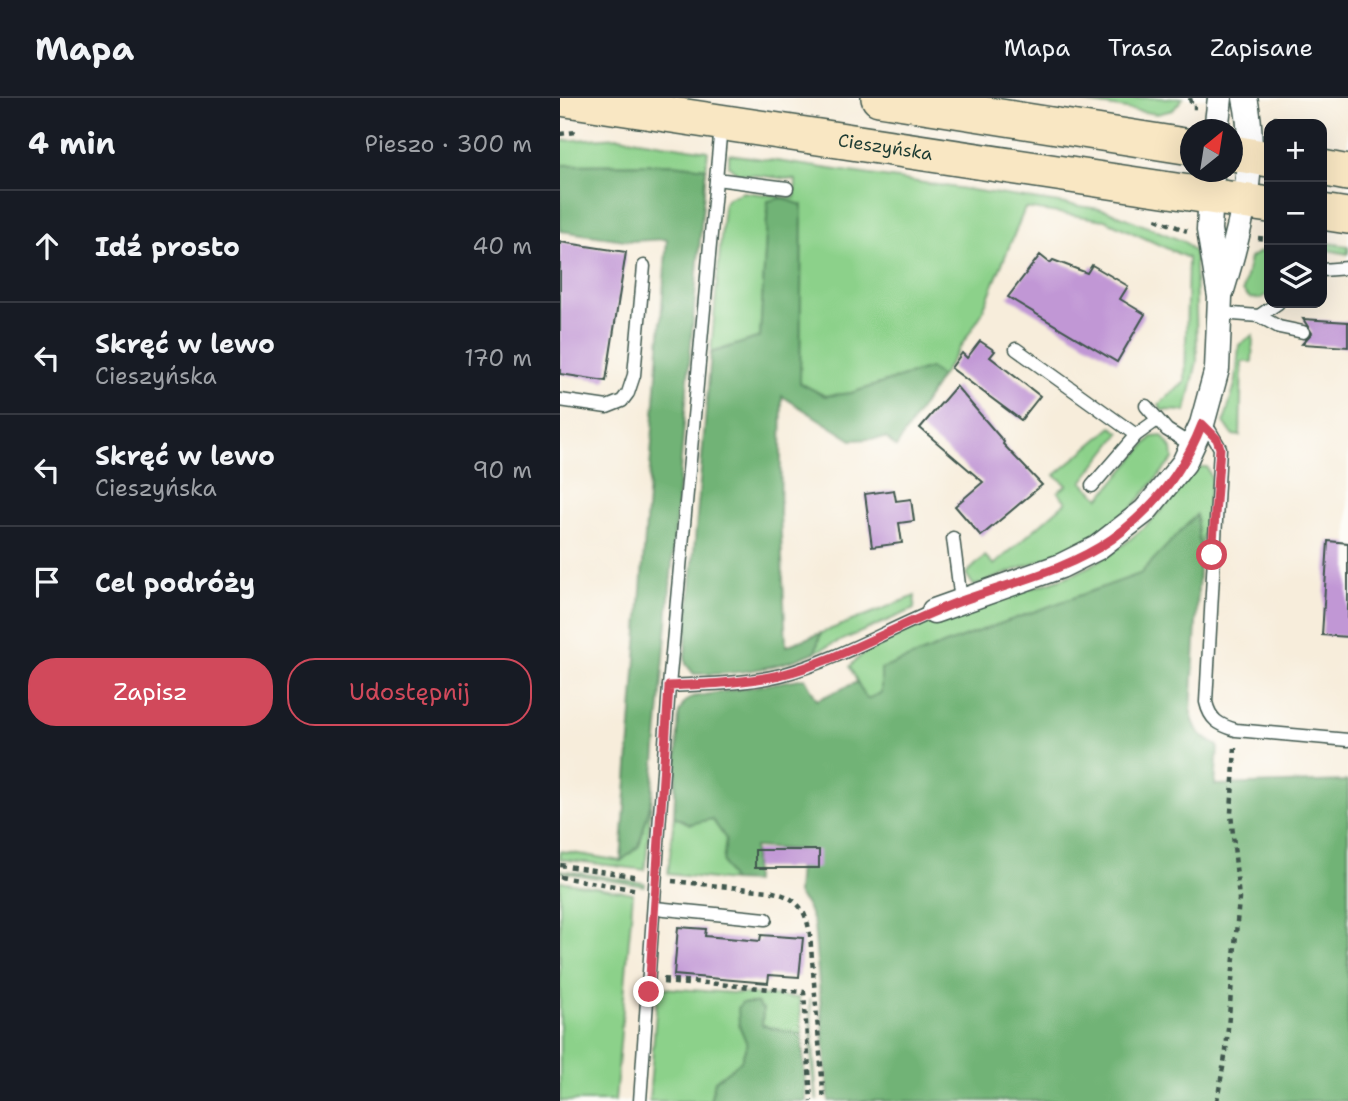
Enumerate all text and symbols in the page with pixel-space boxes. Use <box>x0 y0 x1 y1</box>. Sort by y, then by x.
text: Mapa <box>35 26 134 71</box>
text: Mapa <box>1004 32 1070 64</box>
text: Trasa <box>1108 32 1172 64</box>
text: Zapisane <box>1210 32 1313 64</box>
north arrow <box>1180 119 1243 182</box>
map controls <box>1264 119 1327 308</box>
button: + <box>1264 119 1327 182</box>
text: 4 min <box>28 123 115 164</box>
street label: Cieszyńska <box>836 128 934 166</box>
text: Pieszo · 300 m <box>365 129 532 159</box>
button: − <box>1264 182 1327 245</box>
icon: ahead <box>28 227 66 265</box>
text: Idź prosto <box>95 229 240 264</box>
text: 40 m <box>472 231 532 261</box>
button: layers <box>1264 245 1327 308</box>
text: Skręć w lewo <box>95 326 275 361</box>
icon: left <box>28 339 66 377</box>
text: 170 m <box>464 343 532 373</box>
text: Cieszyńska <box>95 361 217 391</box>
text: Skręć w lewo <box>95 438 275 473</box>
icon: left <box>28 451 66 489</box>
text: 90 m <box>472 455 532 485</box>
text: Cieszyńska <box>95 473 217 503</box>
route start <box>1196 539 1227 570</box>
icon: arrive <box>28 563 66 601</box>
text: Cel podróży <box>95 565 255 600</box>
button: Zapisz <box>28 658 273 726</box>
button: Udostępnij <box>287 658 532 726</box>
route end <box>633 976 664 1007</box>

